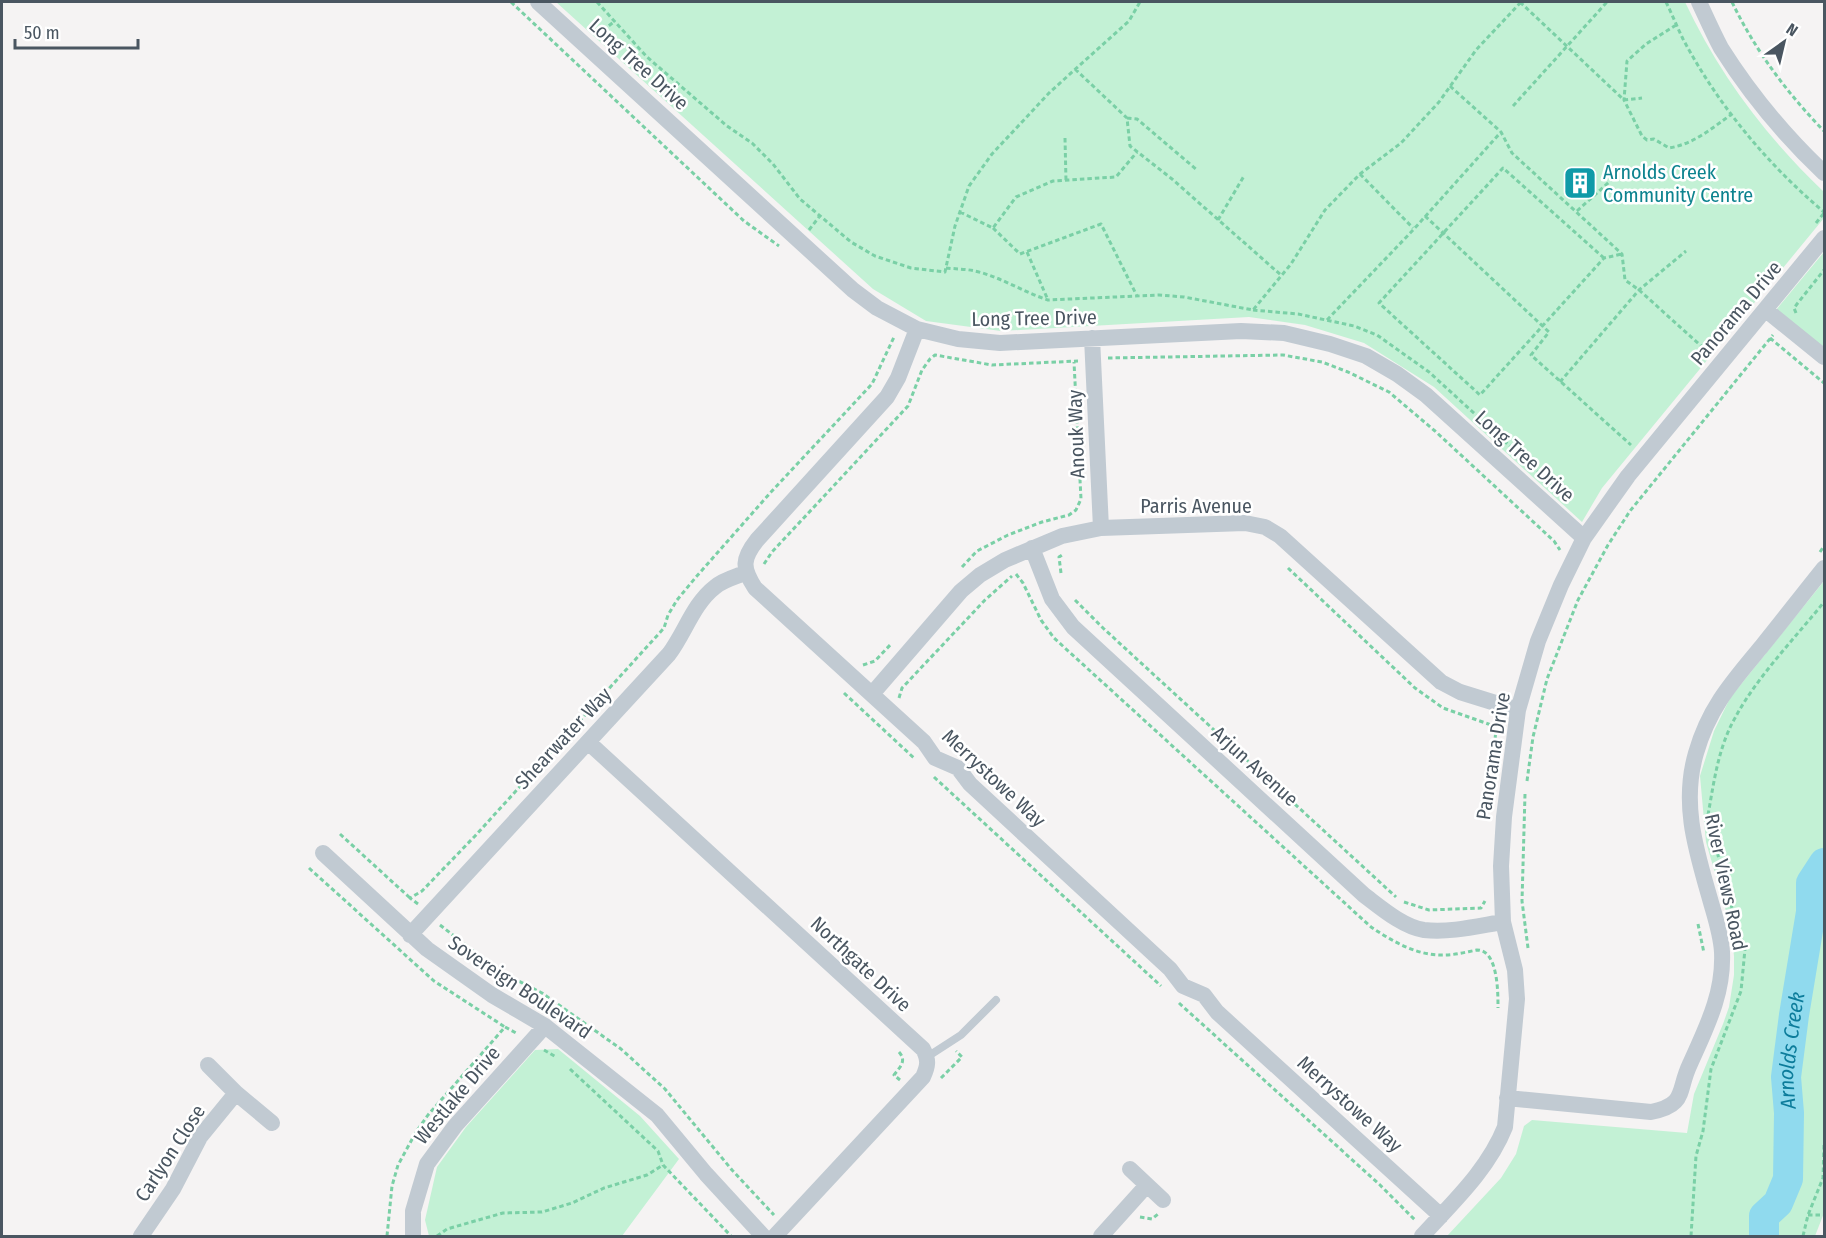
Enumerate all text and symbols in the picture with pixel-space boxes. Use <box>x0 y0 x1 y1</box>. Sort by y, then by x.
scale bar <box>15 12 138 50</box>
north arrow <box>1754 12 1814 72</box>
street label: Long Tree Drive <box>584 13 694 115</box>
text: N <box>1783 19 1801 41</box>
text: 50 m <box>24 22 60 44</box>
place label: Arnolds Creek Community Centre <box>1603 160 1753 207</box>
building icon: Arnolds Creek Community Centre <box>1562 165 1598 201</box>
street label: Panorama Drive <box>1685 256 1787 370</box>
street label: Long Tree Drive <box>971 305 1097 331</box>
street label: Anouk Way <box>1062 389 1090 479</box>
street label: Long Tree Drive <box>1470 405 1580 507</box>
street label: Parris Avenue <box>1140 494 1252 518</box>
street label: Shearwater Way <box>510 682 616 794</box>
street label: Panorama Drive <box>1471 691 1515 821</box>
street label: Arjun Avenue <box>1207 721 1303 811</box>
street label: Merrystowe Way <box>937 724 1051 832</box>
street label: River Views Road <box>1700 811 1752 953</box>
street label: Northgate Drive <box>806 911 916 1017</box>
street label: Sovereign Boulevard <box>444 930 596 1044</box>
water label: Arnolds Creek <box>1773 990 1811 1111</box>
street label: Westlake Drive <box>409 1041 505 1149</box>
street label: Merrystowe Way <box>1293 1051 1407 1157</box>
street label: Carlyon Close <box>130 1100 210 1206</box>

